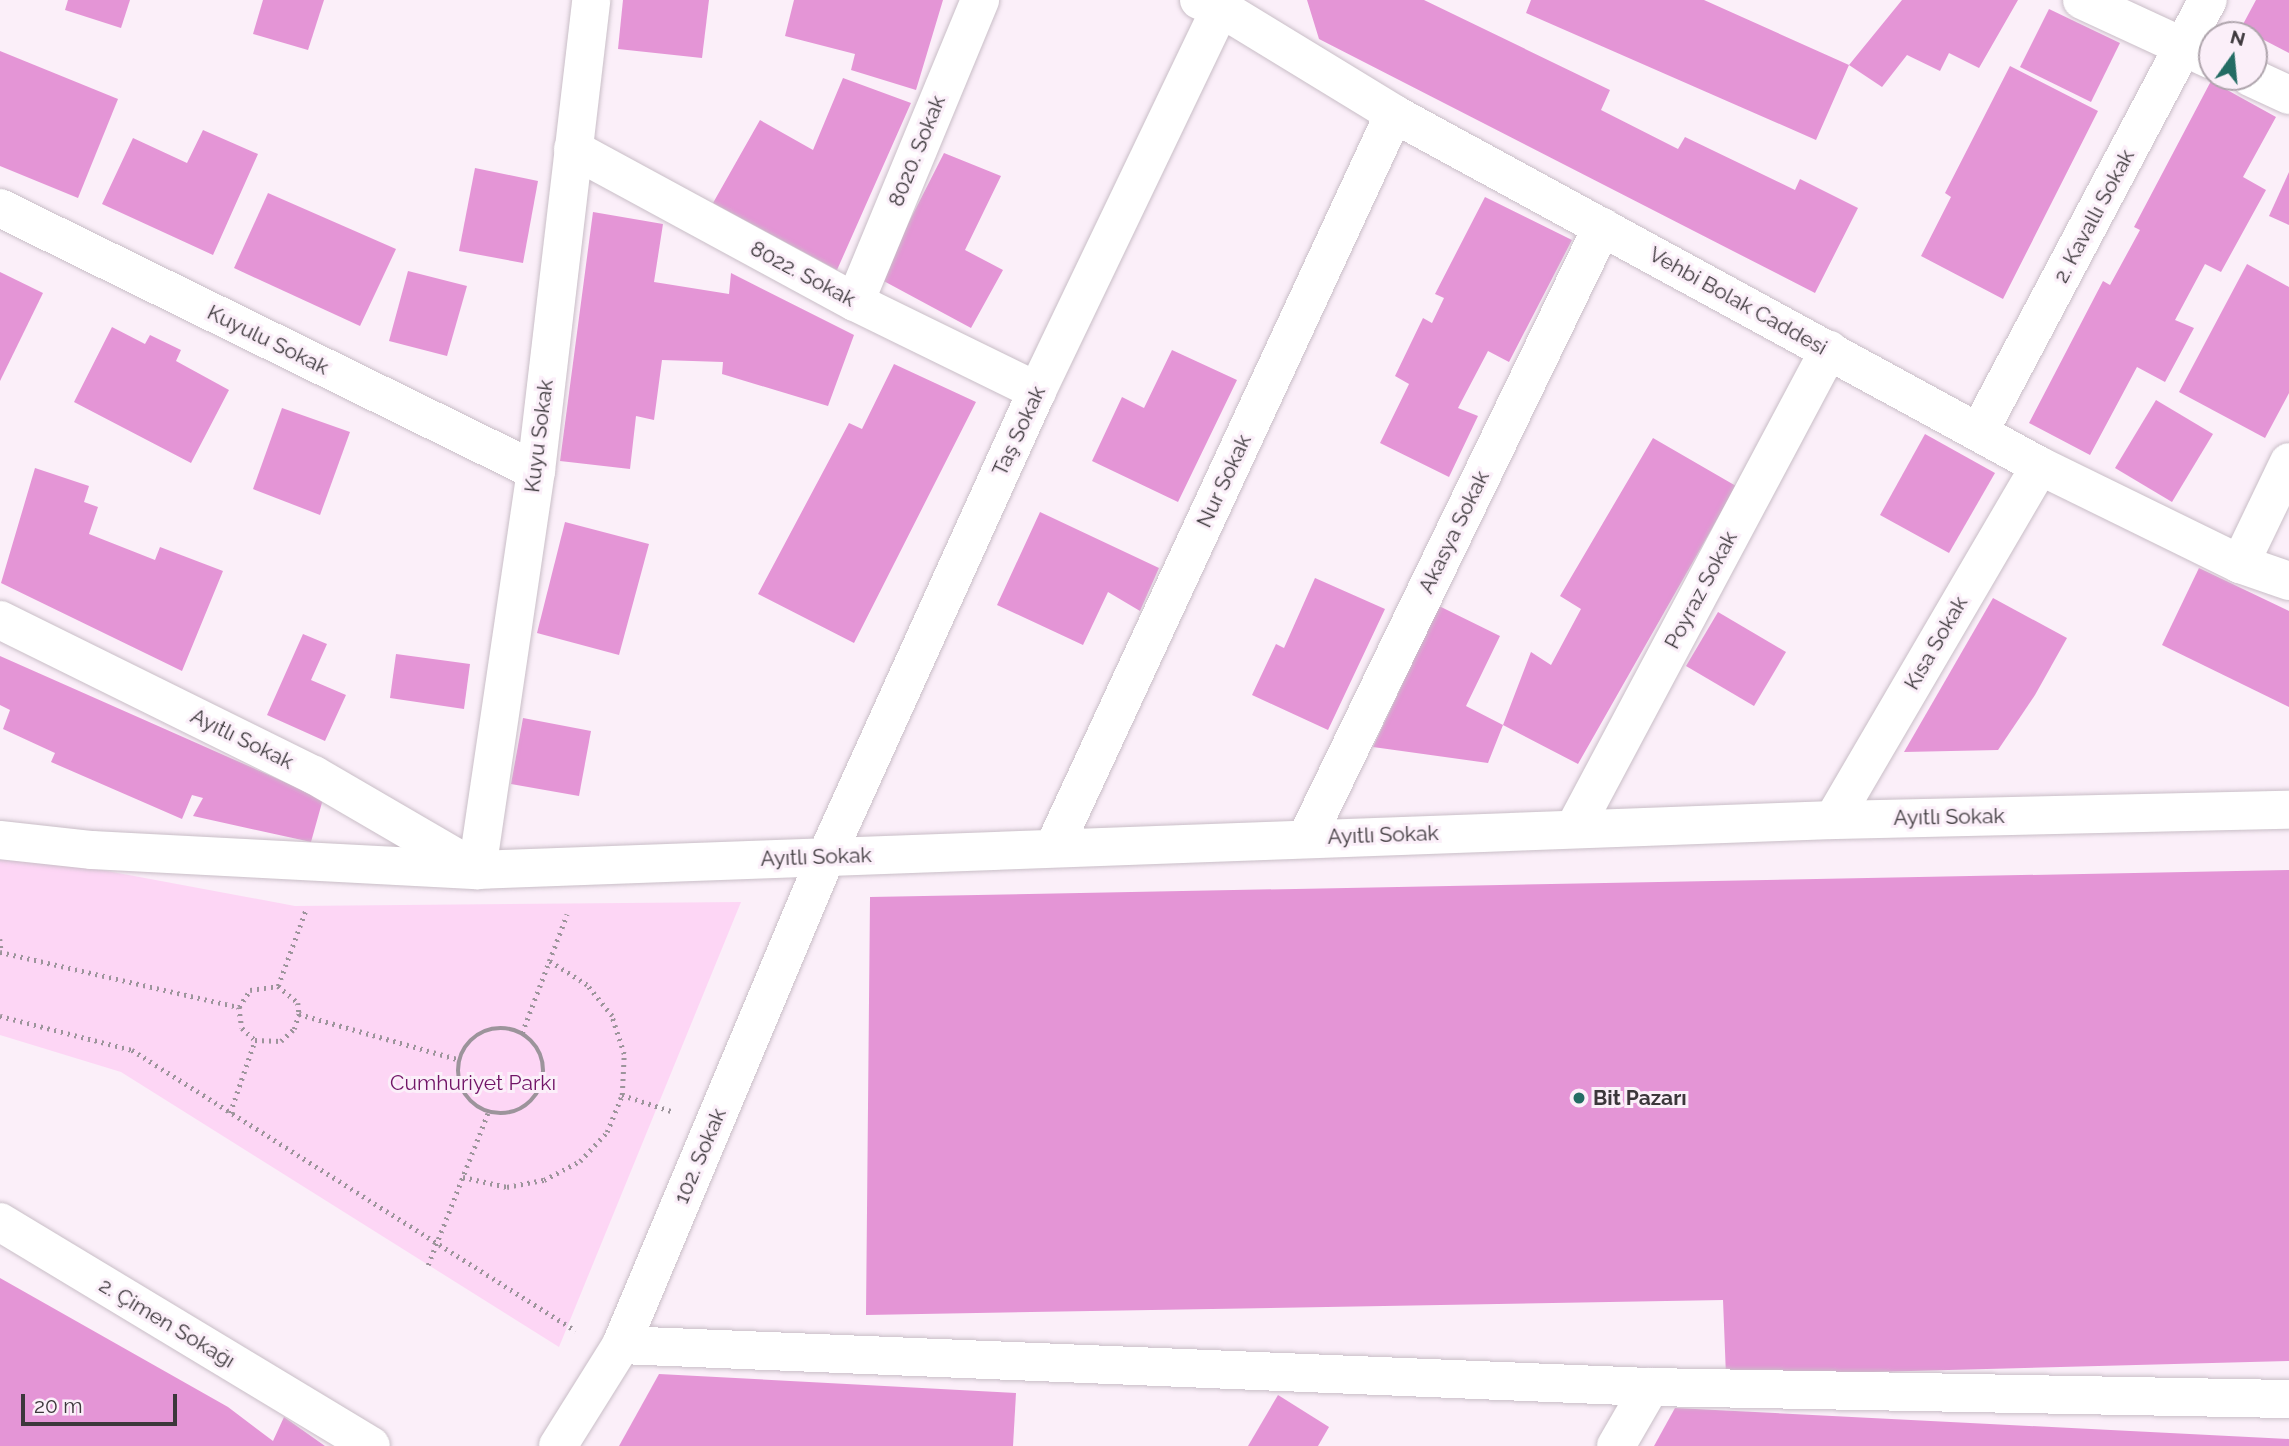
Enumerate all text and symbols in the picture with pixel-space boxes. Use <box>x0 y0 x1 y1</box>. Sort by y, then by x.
north arrow <box>2198 21 2268 91</box>
text: N <box>2228 25 2248 50</box>
street label: 8020. Sokak <box>883 92 951 210</box>
street label: 2. Kavallı Sokak <box>2048 145 2140 287</box>
street label: 8022. Sokak <box>746 236 860 312</box>
street label: Vehbi Bolak Caddesi <box>1645 242 1831 360</box>
street label: Kuyulu Sokak <box>203 300 333 380</box>
street label: Kuyu Sokak <box>520 378 558 494</box>
street label: Taş Sokak <box>987 382 1051 480</box>
street label: Nur Sokak <box>1191 430 1257 532</box>
street label: Akasya Sokak <box>1413 467 1495 597</box>
street label: Poyraz Sokak <box>1659 527 1743 653</box>
street label: Kısa Sokak <box>1899 592 1973 694</box>
street label: Ayıtlı Sokak <box>187 703 297 775</box>
street label: Ayıtlı Sokak <box>1893 803 2005 831</box>
street label: Ayıtlı Sokak <box>1327 820 1439 850</box>
street label: Ayıtlı Sokak <box>760 842 872 872</box>
park label: Cumhuriyet Parkı <box>390 1070 556 1096</box>
place label: Bit Pazarı <box>1593 1085 1687 1111</box>
marker: Bit Pazarı <box>1571 1090 1587 1106</box>
street label: 102. Sokak <box>669 1105 731 1207</box>
street label: 2. Çimen Sokağı <box>95 1273 239 1373</box>
scale bar <box>24 1380 180 1424</box>
text: 20 m <box>34 1393 82 1418</box>

